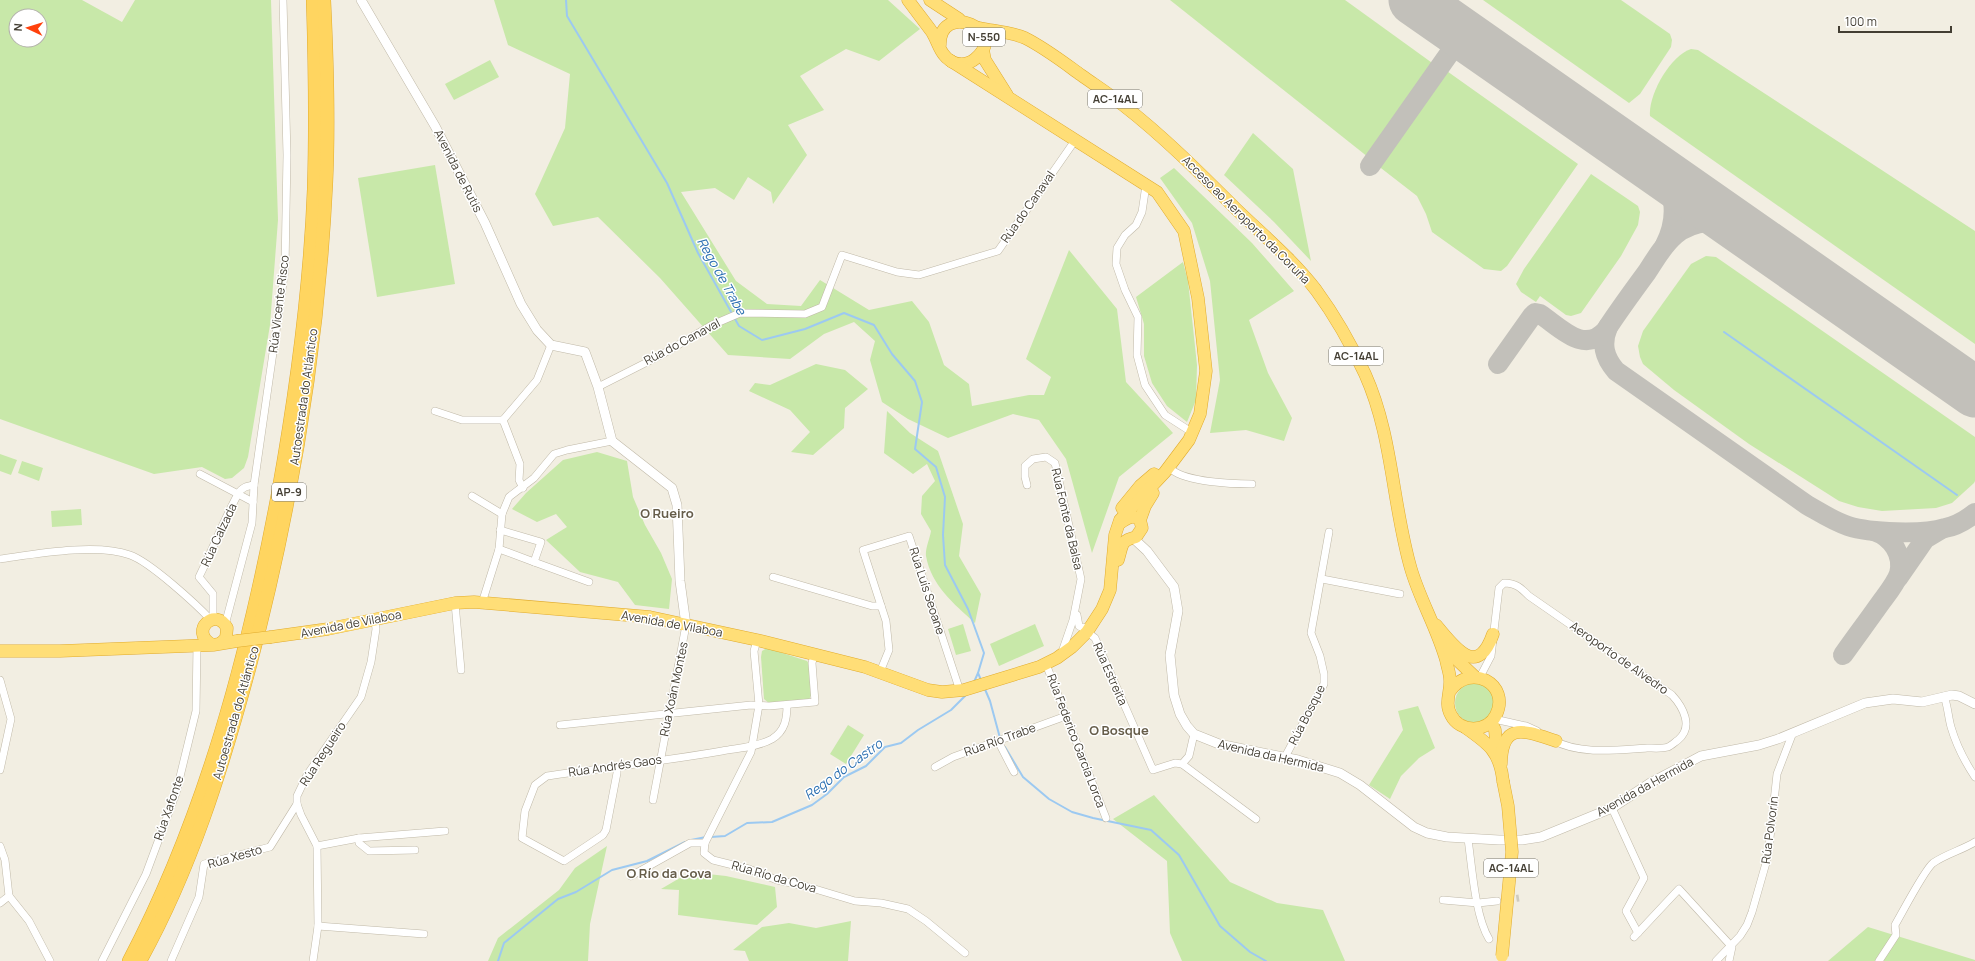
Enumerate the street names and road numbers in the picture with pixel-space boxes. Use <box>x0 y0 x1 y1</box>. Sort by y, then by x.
road number: N-550 <box>963 28 1005 46</box>
road number: AC-14AL <box>1088 90 1142 108</box>
street label: Avenida de Rutis <box>430 126 487 215</box>
street label: Acceso ao Aeroporto da Coruña <box>1178 152 1314 288</box>
street label: Rúa do Canaval <box>996 167 1059 246</box>
street label: Rúa Vicente Risco <box>264 254 293 354</box>
street label: Rúa do Canaval <box>641 314 723 369</box>
street label: Autoestrada do Atlántico <box>285 327 322 466</box>
road number: AC-14AL <box>1329 347 1383 365</box>
street label: Rúa Fonte da Balsa <box>1048 466 1087 571</box>
road number: AP-9 <box>272 483 306 501</box>
street label: Rúa Calzada <box>196 500 241 569</box>
street label: Rúa Luís Seoane <box>905 545 950 637</box>
street label: Avenida de Vilaboa <box>299 605 403 642</box>
street label: Avenida de Vilaboa <box>620 606 724 641</box>
street label: Aeroporto de Alvedro <box>1567 617 1672 698</box>
street label: Rúa Xoán Montes <box>655 640 692 738</box>
street label: Rúa Estreita <box>1089 640 1132 708</box>
street label: Autoestrada do Atlántico <box>208 644 263 782</box>
street label: Rúa Federico García Lorca <box>1043 671 1110 810</box>
street label: Rúa Bosque <box>1284 682 1329 748</box>
street label: Rúa Regueiro <box>295 718 350 789</box>
street label: Rúa Río Trabe <box>962 719 1038 760</box>
street label: Avenida da Hermida <box>1216 735 1326 776</box>
street label: Rúa Andrés Gaos <box>567 751 663 780</box>
street label: Avenida da Hermida <box>1593 753 1696 820</box>
street label: Rúa Xafonte <box>149 773 188 843</box>
street label: Rúa Polvorín <box>1757 795 1782 865</box>
street label: Rúa Xesto <box>206 841 264 872</box>
street label: Rúa Río da Cova <box>730 856 819 897</box>
road number: AC-14AL <box>1484 859 1538 877</box>

